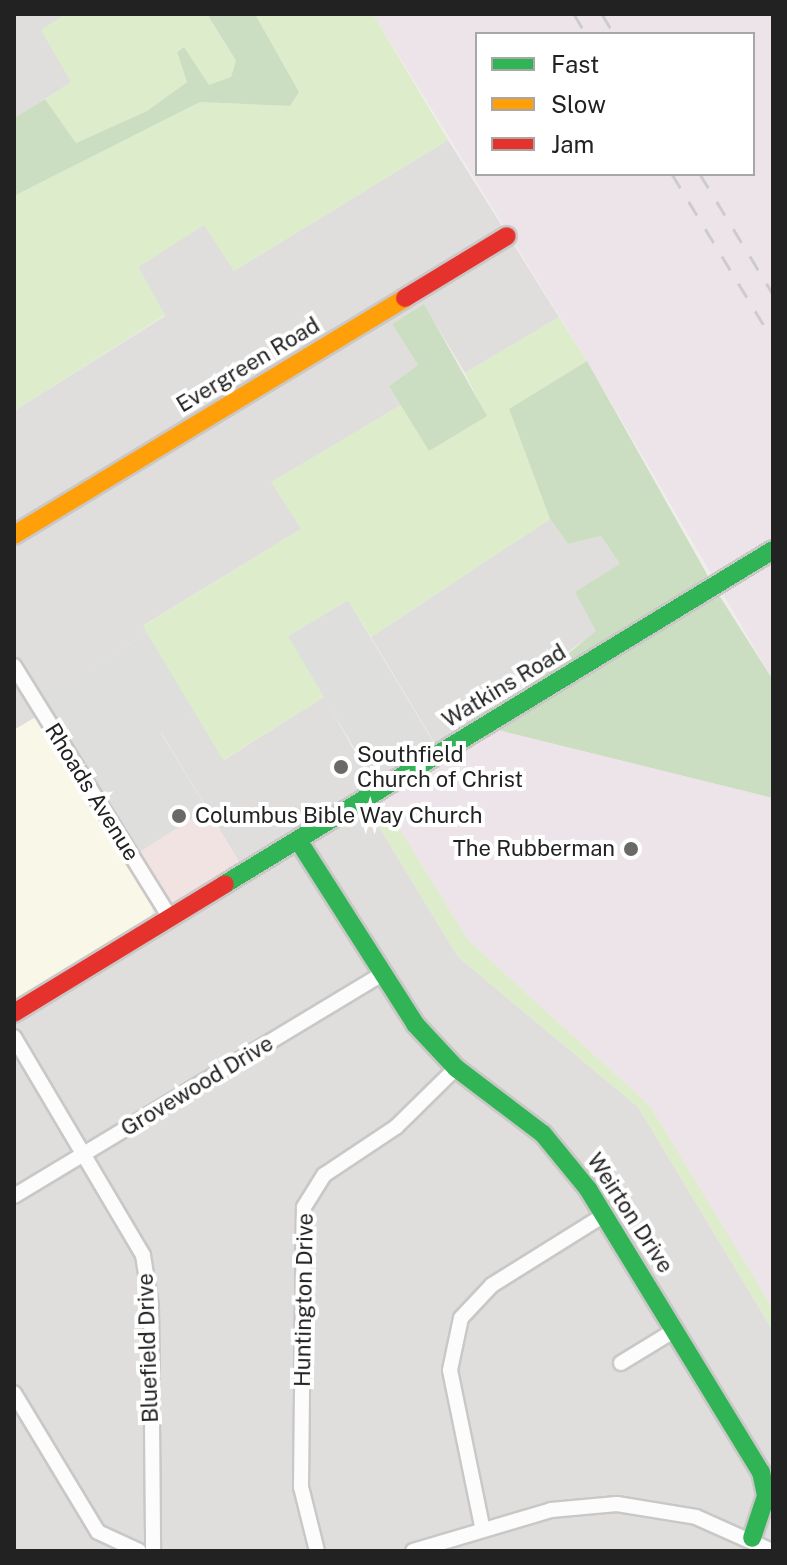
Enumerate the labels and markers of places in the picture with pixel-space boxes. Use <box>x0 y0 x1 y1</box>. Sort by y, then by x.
place label: Southfield Church of Christ <box>357 741 523 792</box>
marker: Southfield Church of Christ <box>332 758 350 776</box>
place label: Columbus Bible Way Church <box>195 803 483 829</box>
marker: Columbus Bible Way Church <box>170 807 188 825</box>
place label: The Rubberman <box>453 836 615 862</box>
marker: The Rubberman <box>622 840 640 858</box>

